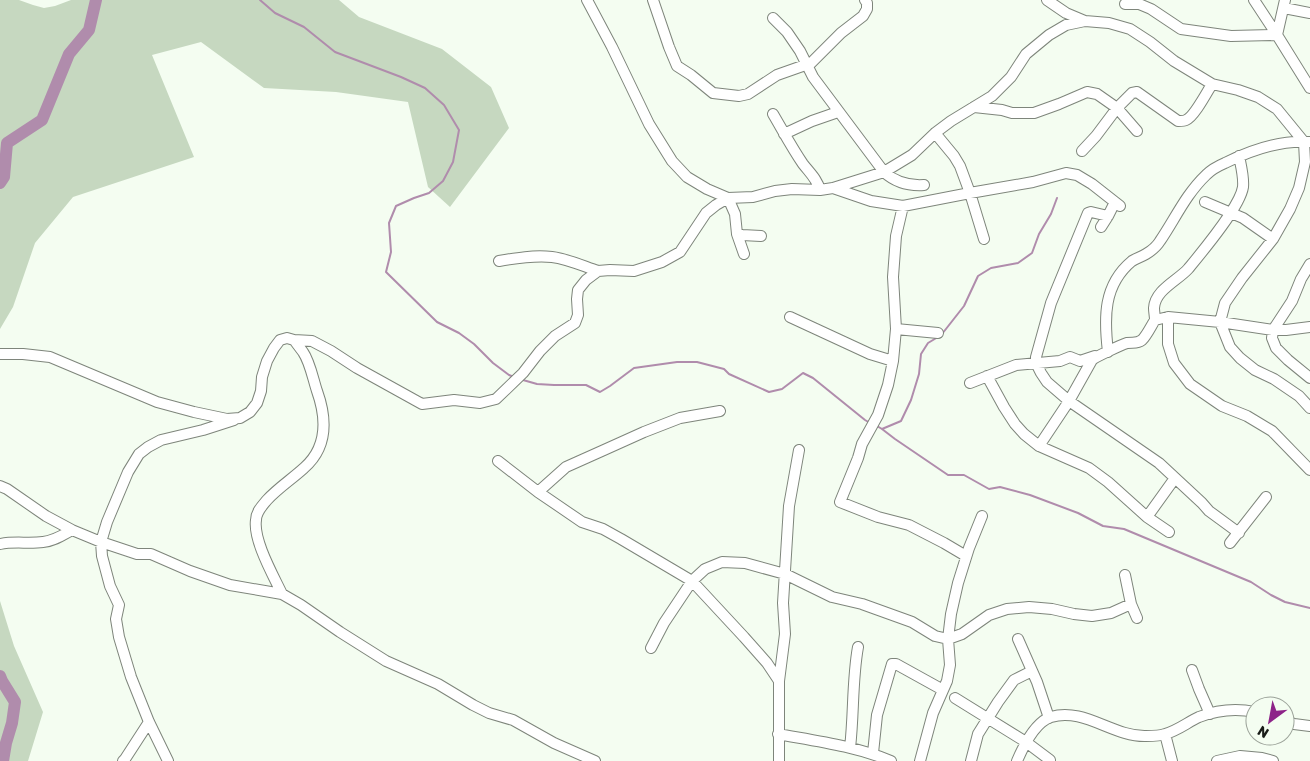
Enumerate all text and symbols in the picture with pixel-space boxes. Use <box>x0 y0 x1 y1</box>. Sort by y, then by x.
north arrow <box>1245 696 1295 746</box>
text: N <box>1255 722 1272 741</box>

